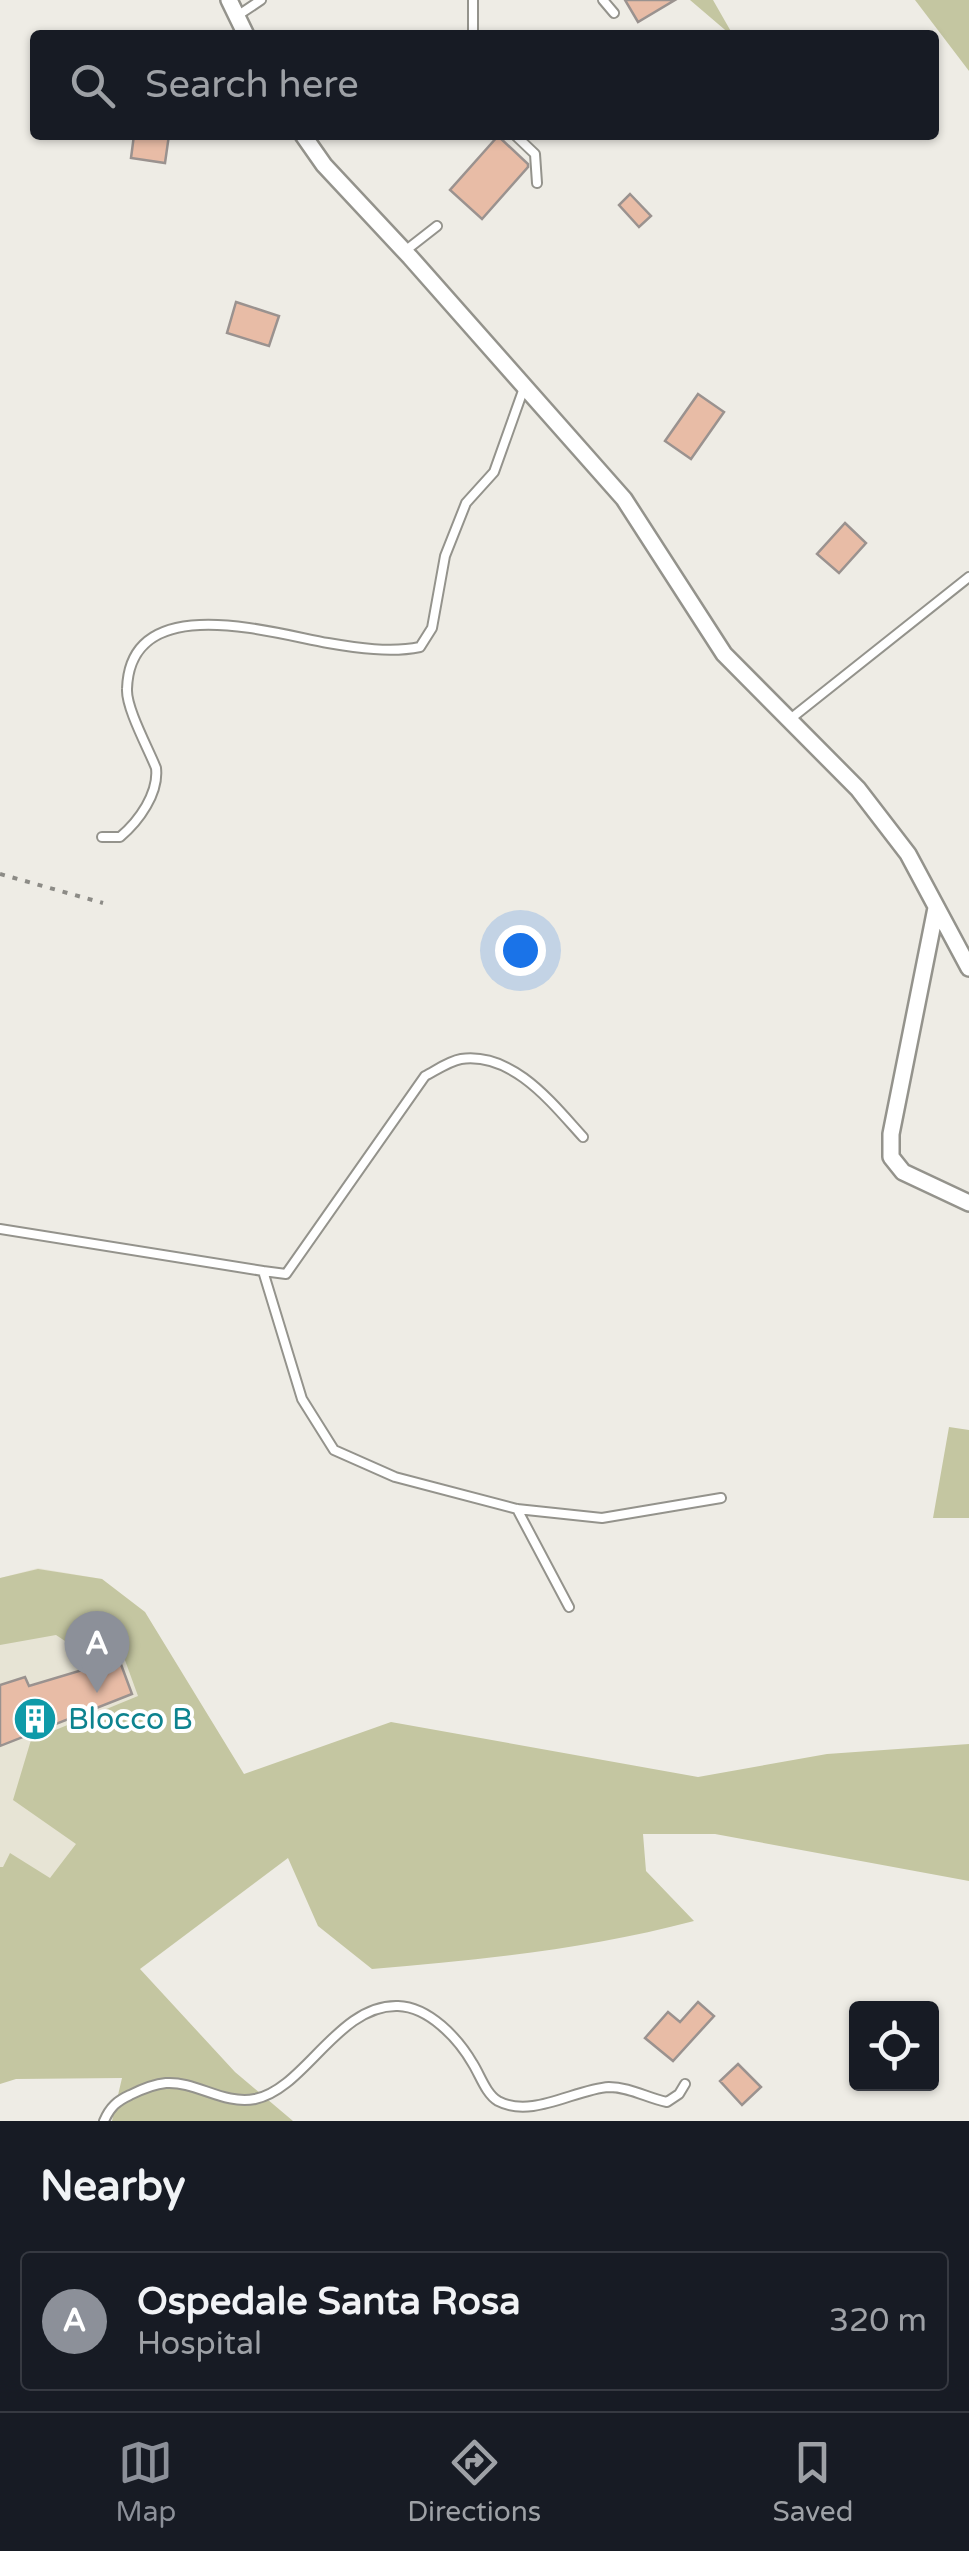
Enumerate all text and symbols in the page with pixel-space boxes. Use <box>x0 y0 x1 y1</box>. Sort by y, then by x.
search box <box>30 30 939 140</box>
icon: search <box>65 58 120 113</box>
text: Search here <box>145 62 359 108</box>
your location <box>495 925 546 976</box>
pin: A <box>64 1610 130 1693</box>
building icon: Blocco B <box>12 1696 58 1742</box>
place label: Blocco B <box>68 1701 193 1738</box>
map controls <box>849 2001 939 2091</box>
button: locate <box>849 2001 939 2091</box>
text: Nearby <box>40 2161 185 2212</box>
text: Ospedale Santa Rosa <box>137 2279 521 2325</box>
text: A <box>63 2302 86 2340</box>
text: 320 m <box>829 2302 927 2340</box>
text: Hospital <box>137 2325 262 2363</box>
tab: Map <box>116 2435 176 2529</box>
tab: Directions <box>407 2435 541 2529</box>
tab: Saved <box>772 2435 853 2529</box>

